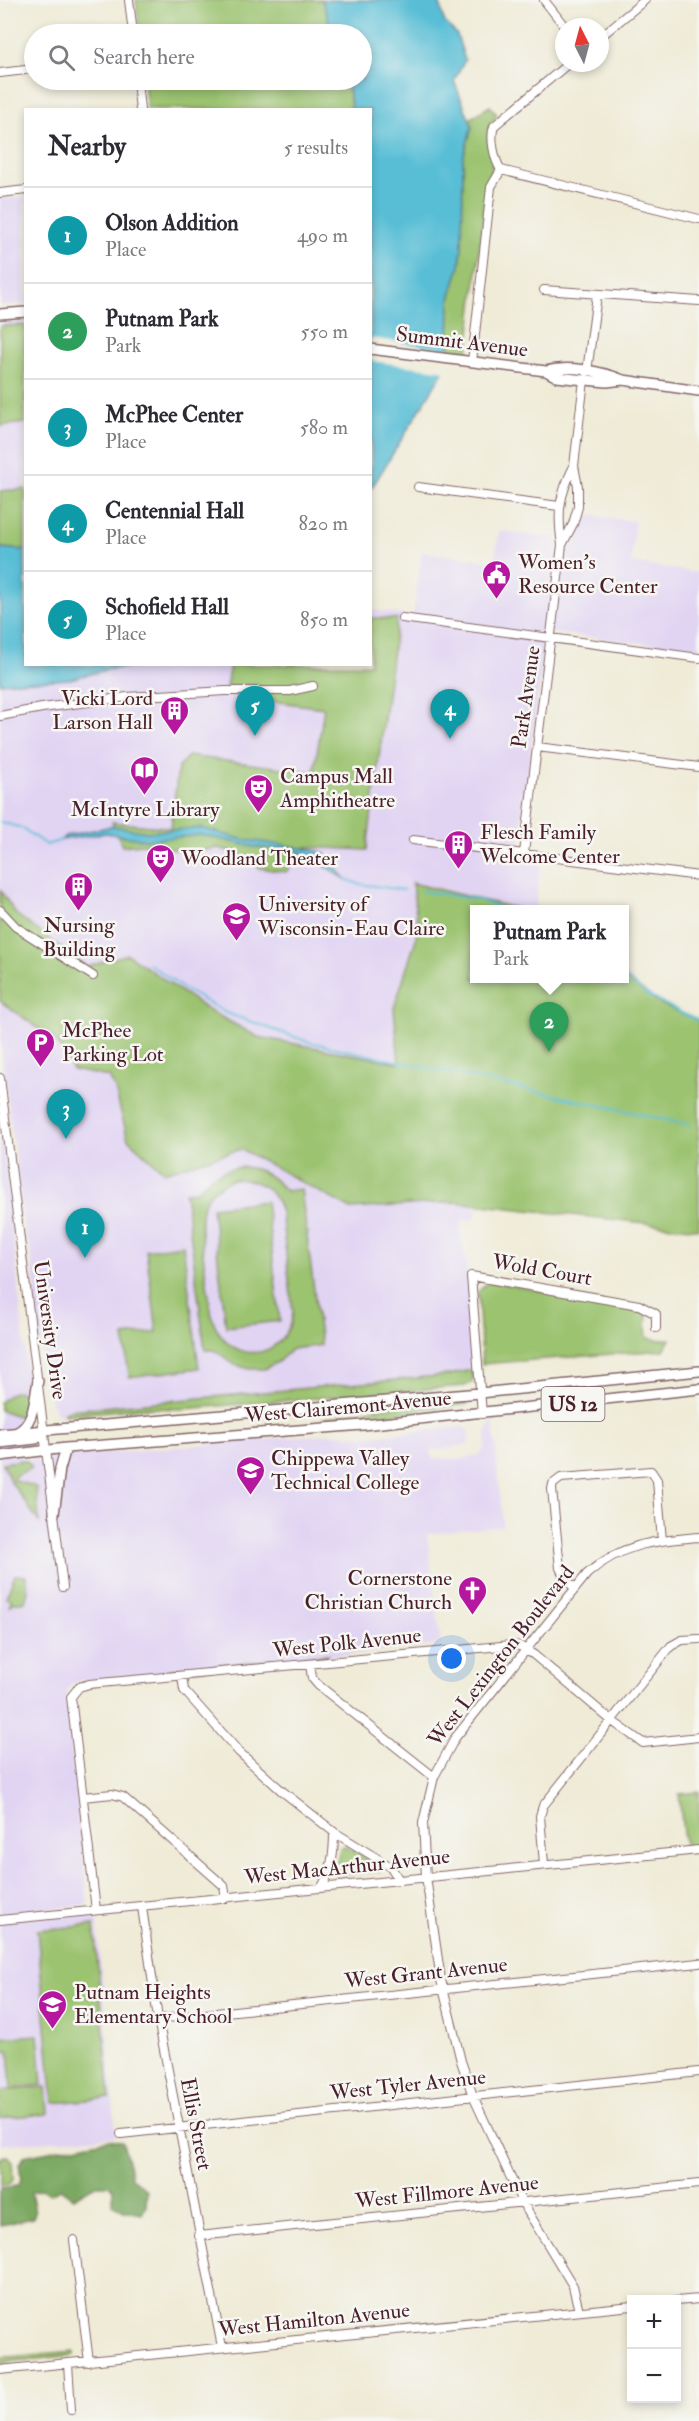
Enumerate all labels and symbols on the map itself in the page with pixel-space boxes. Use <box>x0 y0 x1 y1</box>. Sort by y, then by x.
north arrow <box>555 18 609 72</box>
street label: Summit Avenue <box>395 321 530 364</box>
place label: Women's Resource Center <box>517 549 658 600</box>
public building icon: Women's Resource Center <box>481 558 513 600</box>
street label: Park Avenue <box>505 644 547 750</box>
place label: Vicki Lord Larson Hall <box>52 685 154 736</box>
pin: 5 <box>236 686 274 736</box>
pin: 4 <box>430 690 470 739</box>
building icon: Vicki Lord Larson Hall <box>158 694 190 736</box>
library icon: McIntyre Library <box>129 754 161 796</box>
place label: Campus Mall Amphitheatre <box>279 763 395 814</box>
theatre icon: Campus Mall Amphitheatre <box>243 772 275 814</box>
place label: McIntyre Library <box>71 796 220 823</box>
place label: Flesch Family Welcome Center <box>479 819 620 870</box>
building icon: Flesch Family Welcome Center <box>443 828 475 870</box>
theatre icon: Woodland Theater <box>144 842 176 884</box>
place label: Woodland Theater <box>180 845 338 872</box>
building icon: Nursing Building <box>63 870 95 912</box>
place label: University of Wisconsin-Eau Claire <box>257 891 445 942</box>
school or university icon: University of Wisconsin-Eau Claire <box>221 900 253 942</box>
place label: Nursing Building <box>43 912 116 963</box>
pin: 2 <box>530 1002 568 1052</box>
place label: McPhee Parking Lot <box>62 1017 164 1068</box>
parking icon: McPhee Parking Lot <box>25 1026 57 1068</box>
pin: 3 <box>46 1090 86 1139</box>
pin: 1 <box>66 1208 104 1258</box>
street label: Wold Court <box>489 1248 594 1292</box>
street label: University Drive <box>27 1259 73 1401</box>
street label: West Clairemont Avenue <box>243 1385 453 1430</box>
road number: US 12 <box>542 1387 604 1421</box>
place label: Chippewa Valley Technical College <box>271 1445 420 1496</box>
school or university icon: Chippewa Valley Technical College <box>234 1454 266 1496</box>
street label: West Lexington Boulevard <box>421 1559 581 1753</box>
place label: Cornerstone Christian Church <box>304 1565 452 1616</box>
church icon: Cornerstone Christian Church <box>457 1574 489 1616</box>
street label: West Polk Avenue <box>270 1622 423 1664</box>
your location <box>437 1644 466 1673</box>
street label: West MacArthur Avenue <box>242 1843 451 1891</box>
street label: West Grant Avenue <box>342 1951 509 1995</box>
place label: Putnam Heights Elementary School <box>74 1979 233 2030</box>
school or university icon: Putnam Heights Elementary School <box>37 1988 69 2030</box>
street label: West Tyler Avenue <box>328 2063 487 2107</box>
street label: Ellis Street <box>174 2075 218 2173</box>
street label: West Fillmore Avenue <box>353 2169 540 2215</box>
street label: West Hamilton Avenue <box>216 2296 411 2344</box>

